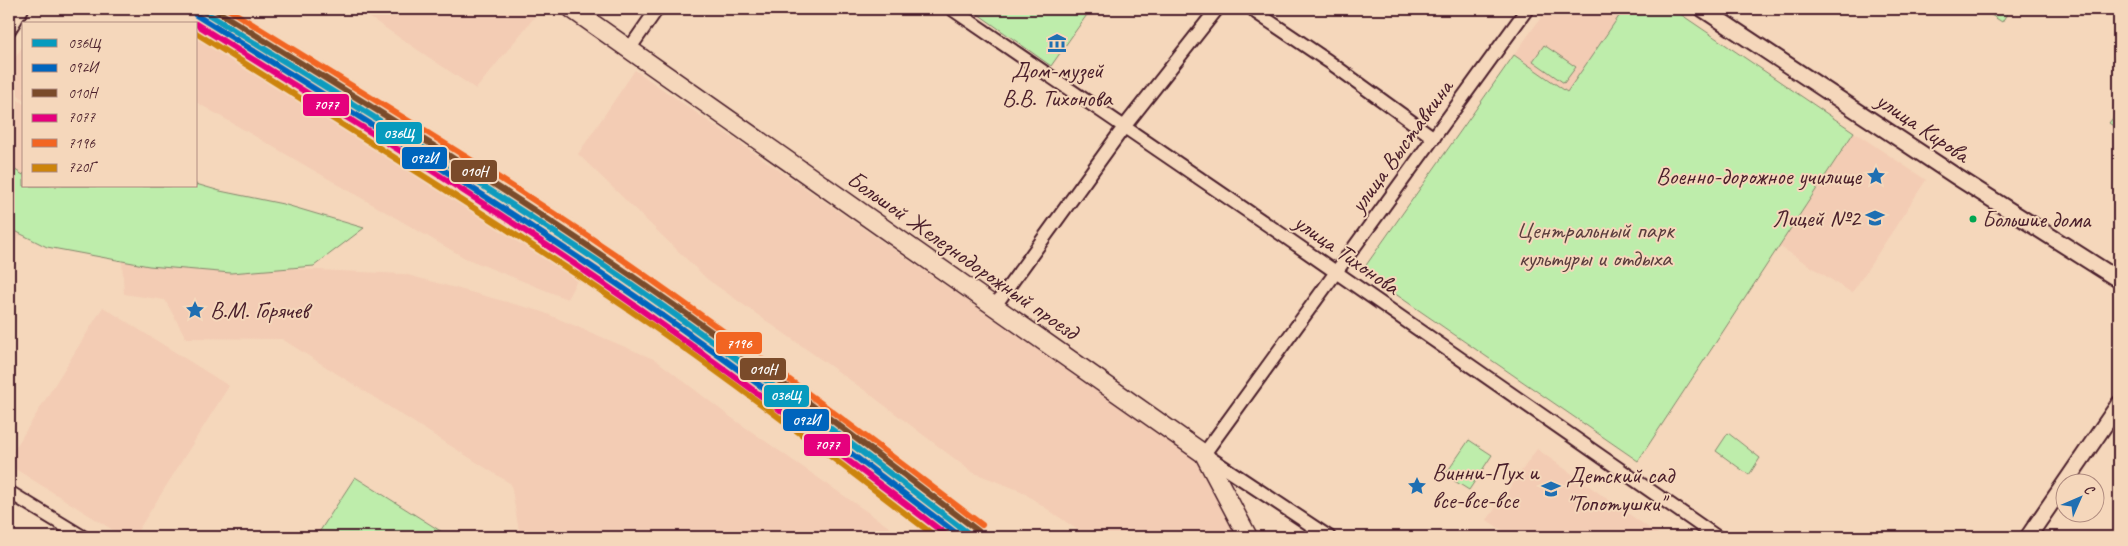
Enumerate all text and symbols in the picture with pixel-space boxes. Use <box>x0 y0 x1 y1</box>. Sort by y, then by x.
legend <box>22 22 198 188</box>
museum icon: Дом-музей В.В. Тихонова <box>1046 32 1068 54</box>
text: 036Щ <box>68 34 102 53</box>
place label: Дом-музей В.В. Тихонова <box>1002 55 1114 113</box>
text: 092И <box>68 58 100 77</box>
street label: улица Выставкина <box>1342 72 1461 220</box>
text: 010Н <box>68 84 99 103</box>
street label: улица Кирова <box>1869 84 1977 170</box>
line badge: 7077 <box>302 93 350 117</box>
text: 7077 <box>313 96 340 113</box>
text: 7077 <box>68 108 96 127</box>
line badge: 036Щ <box>375 121 423 145</box>
text: 036Щ <box>383 125 416 142</box>
text: 7196 <box>68 134 96 153</box>
line badge: 092И <box>401 146 448 170</box>
text: 092И <box>410 150 441 167</box>
text: 720Г <box>68 158 98 177</box>
line badge: 010Н <box>450 159 498 183</box>
place label: Военно-дорожное училище <box>1656 161 1863 191</box>
text: 010Н <box>461 163 490 180</box>
street label: Большой Железнодорожный проезд <box>842 164 1087 348</box>
place icon: Военно-дорожное училище <box>1865 165 1887 187</box>
place label: Лицей №2 <box>1772 203 1862 233</box>
place label: Большие дома <box>1982 205 2092 234</box>
street label: улица Тихонова <box>1287 206 1407 302</box>
school or university icon: Лицей №2 <box>1864 207 1886 229</box>
marker: Большие дома <box>1968 214 1978 224</box>
park label: Центральный парк культуры и отдыха <box>1516 215 1676 273</box>
place label: В.М. Горячев <box>210 295 313 325</box>
place icon: В.М. Горячев <box>184 299 206 321</box>
line badge: 7196 <box>715 331 763 355</box>
text: 7196 <box>726 335 753 352</box>
line badge: 010Н <box>739 357 787 381</box>
text: 010Н <box>750 361 779 378</box>
line badge: 036Щ <box>763 384 810 408</box>
text: 036Щ <box>770 387 803 404</box>
line badge: 092И <box>782 408 830 432</box>
text: 092И <box>792 412 823 429</box>
line badge: 7077 <box>803 433 851 457</box>
text: 7077 <box>814 436 841 453</box>
place label: Винни-Пух и все-все-все <box>1432 457 1540 515</box>
place label: Детский сад "Топотушки" <box>1566 460 1676 518</box>
north arrow <box>2056 474 2106 524</box>
place icon: Винни-Пух и все-все-все <box>1406 475 1428 497</box>
school or university icon: Детский сад "Топотушки" <box>1540 478 1562 500</box>
text: С <box>2080 481 2099 499</box>

